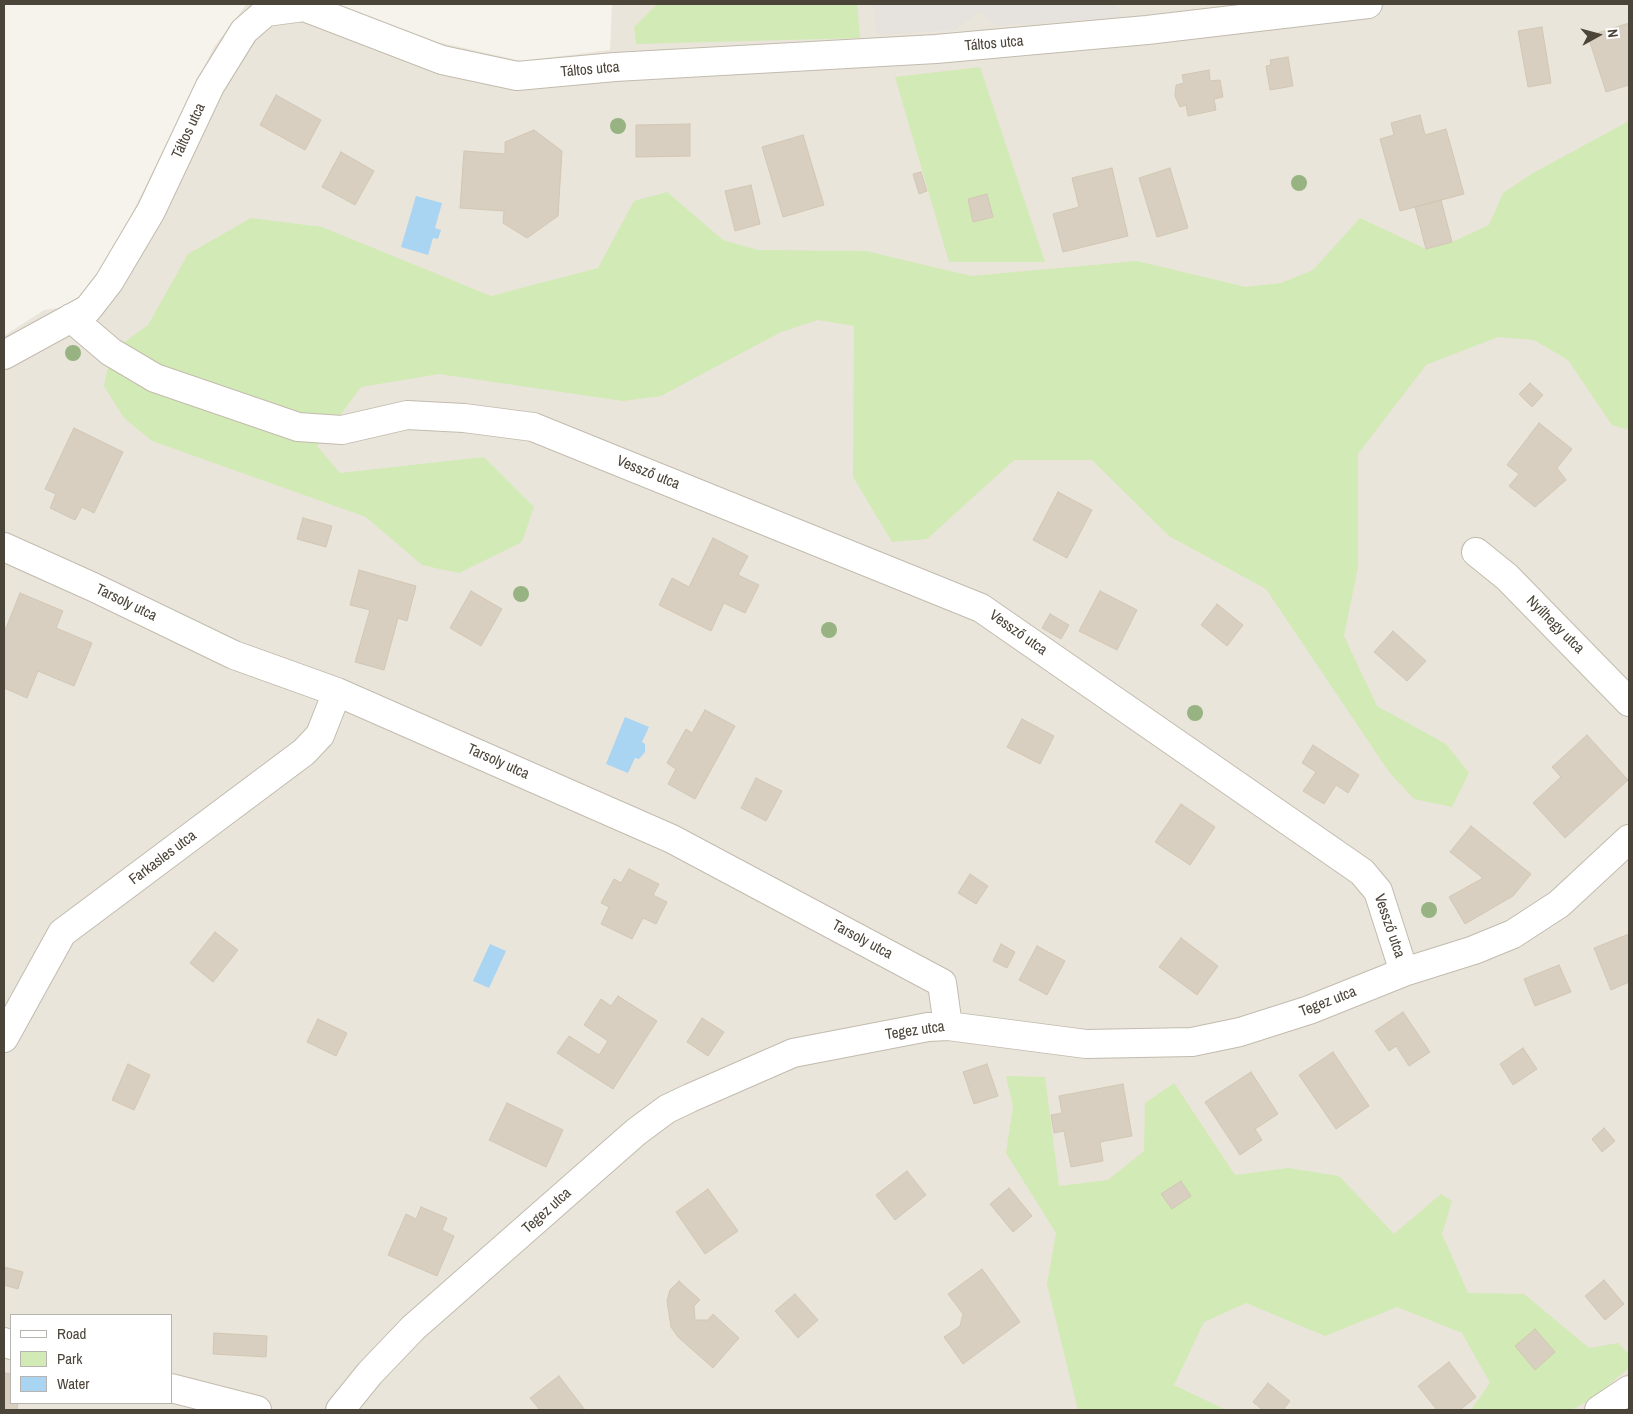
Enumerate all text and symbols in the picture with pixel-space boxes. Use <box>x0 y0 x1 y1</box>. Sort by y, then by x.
north arrow <box>1573 10 1623 60</box>
text: N <box>1603 28 1622 38</box>
street label: Táltos utca <box>964 32 1024 56</box>
street label: Táltos utca <box>560 58 620 82</box>
street label: Táltos utca <box>168 100 210 162</box>
street label: Vessző utca <box>614 452 682 494</box>
street label: Tarsoly utca <box>92 580 160 626</box>
street label: Nyílhegy utca <box>1522 592 1588 658</box>
street label: Vessző utca <box>986 607 1050 659</box>
street label: Tarsoly utca <box>464 740 532 784</box>
street label: Farkasles utca <box>126 827 200 889</box>
street label: Vessző utca <box>1370 892 1408 960</box>
street label: Tarsoly utca <box>829 917 895 963</box>
street label: Tegez utca <box>1297 983 1359 1021</box>
street label: Tegez utca <box>884 1018 946 1044</box>
street label: Tegez utca <box>519 1184 575 1238</box>
legend <box>10 1314 172 1404</box>
text: Road <box>57 1323 86 1344</box>
text: Park <box>57 1348 82 1369</box>
text: Water <box>57 1373 89 1394</box>

